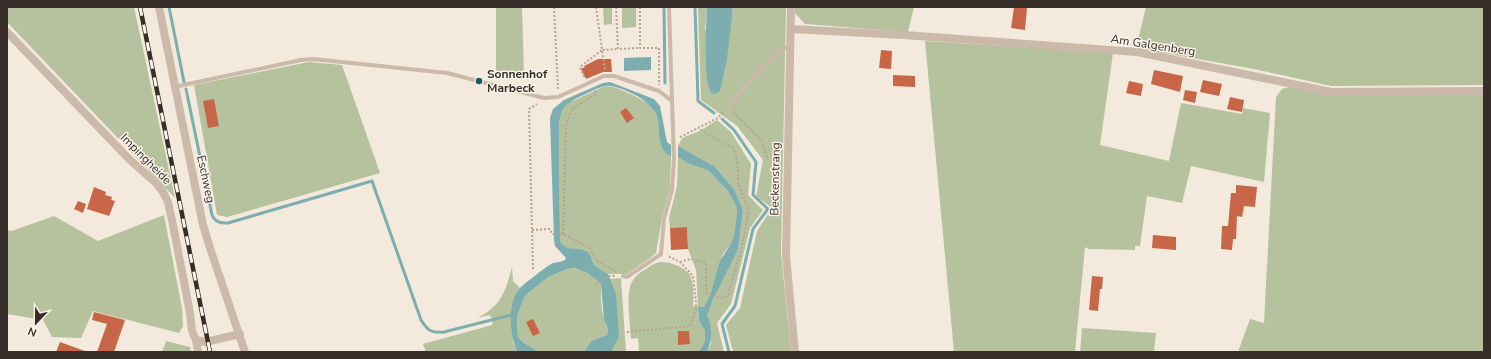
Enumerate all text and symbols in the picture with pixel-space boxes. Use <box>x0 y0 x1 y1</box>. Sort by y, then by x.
street label: Am Galgenberg <box>1110 30 1196 60</box>
place label: Sonnenhof Marbeck <box>487 66 548 96</box>
marker: Sonnenhof Marbeck <box>474 76 484 86</box>
street label: Impingheide <box>117 130 175 188</box>
street label: Beckenstrang <box>766 142 784 216</box>
street label: Eschweg <box>193 154 219 204</box>
north arrow <box>16 303 56 343</box>
text: N <box>26 323 39 340</box>

